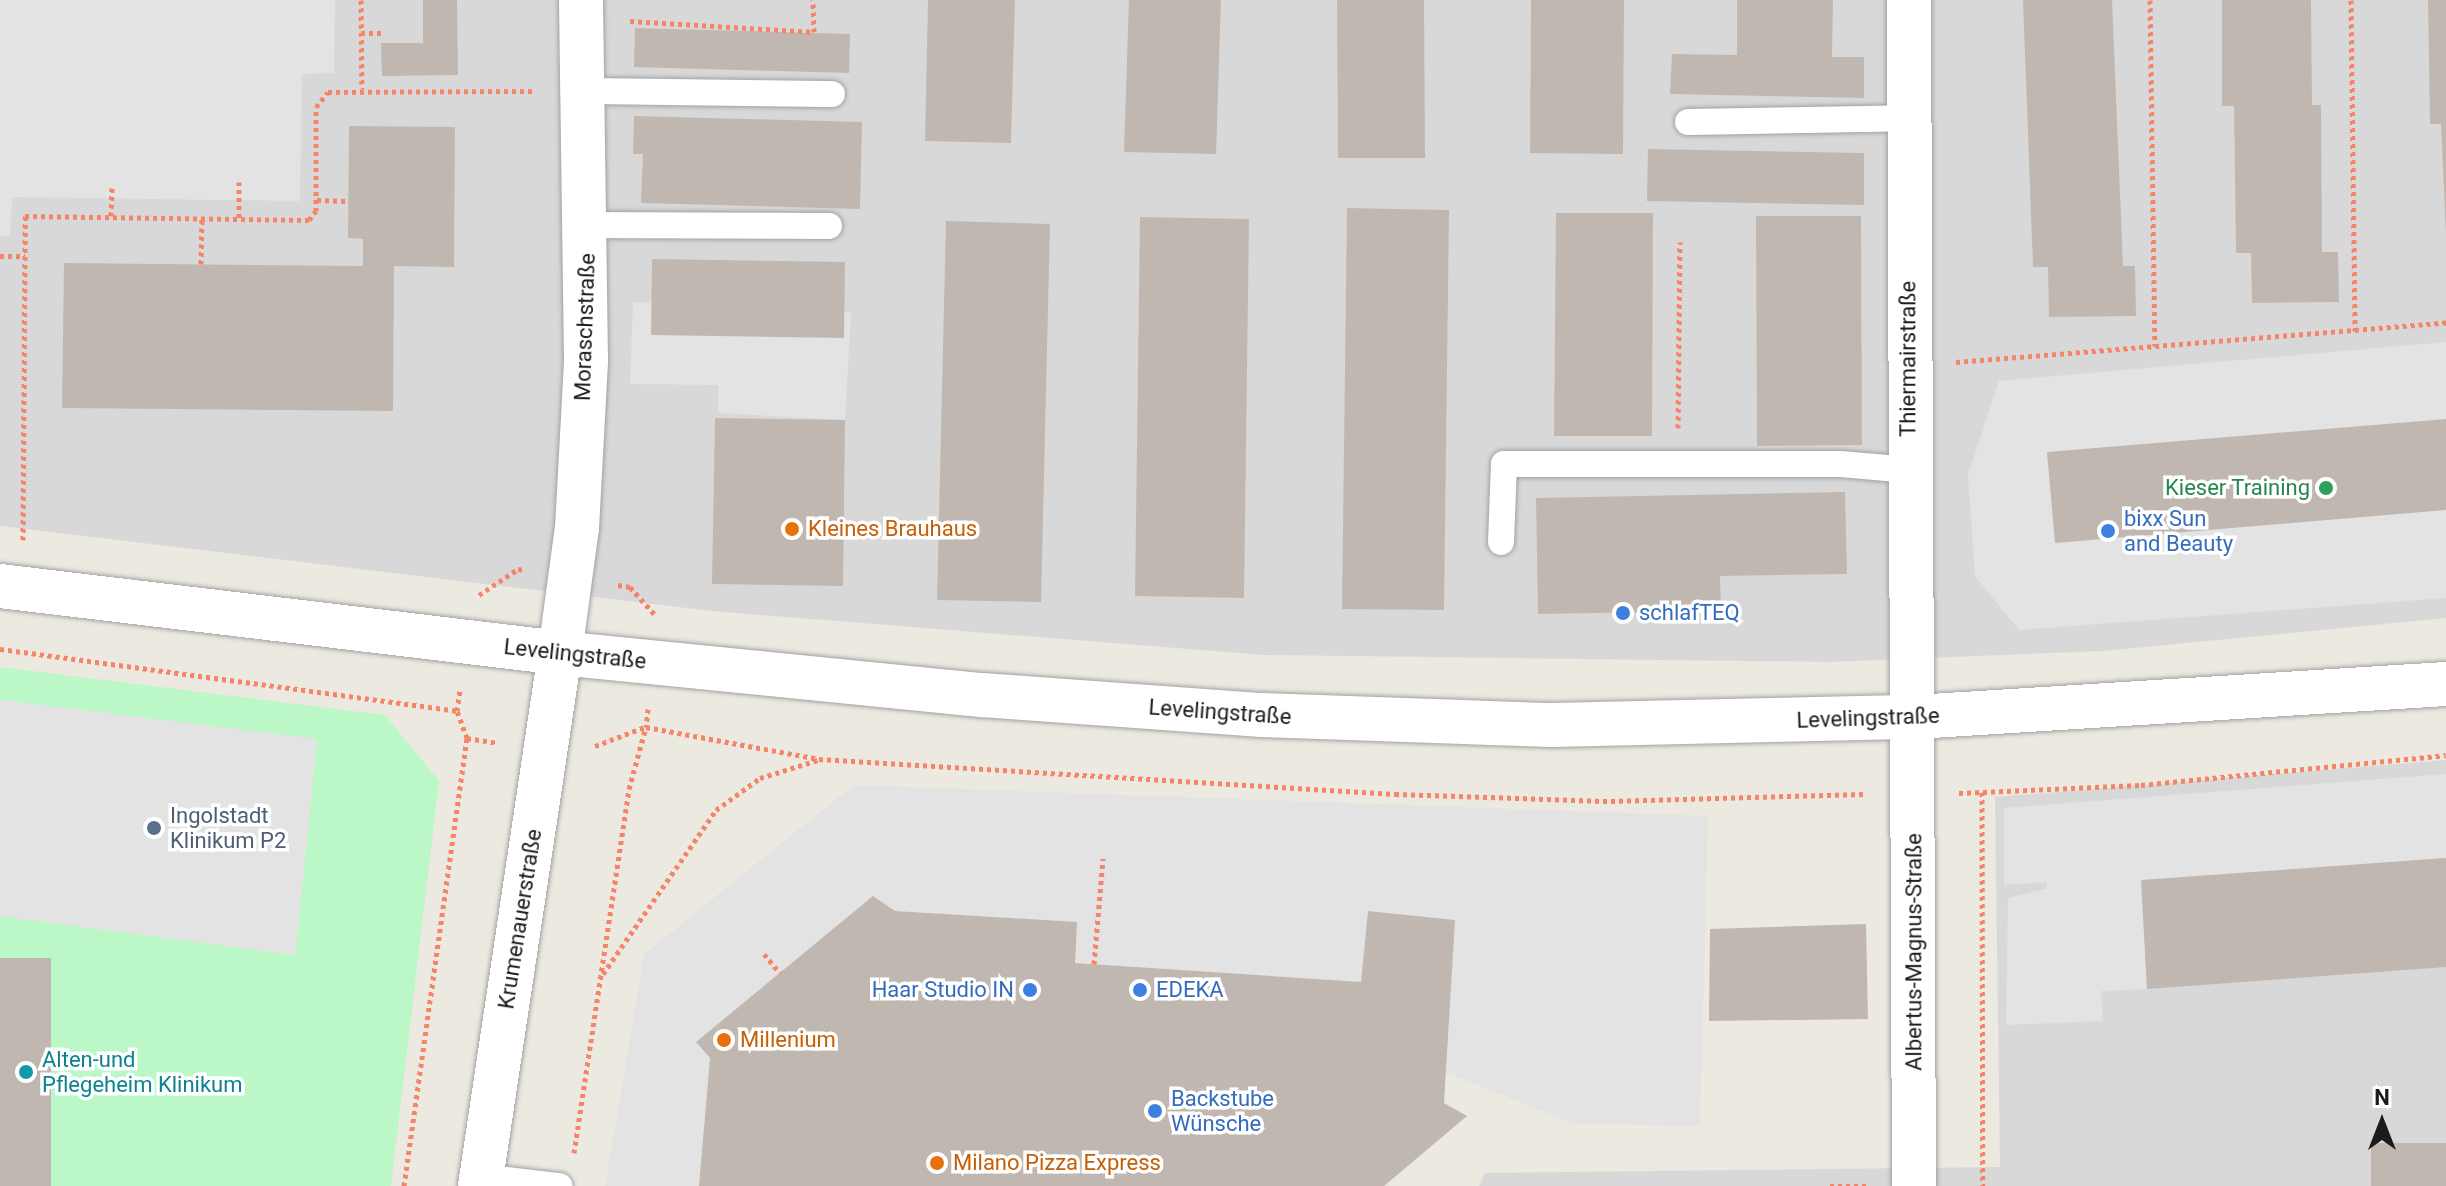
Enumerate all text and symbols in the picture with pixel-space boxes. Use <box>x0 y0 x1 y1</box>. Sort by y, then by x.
street label: Moraschstraße <box>569 253 601 401</box>
street label: Thiermairstraße <box>1895 281 1921 437</box>
place label: Kieser Training <box>2165 475 2310 501</box>
marker: Kieser Training <box>2317 479 2335 497</box>
place label: bixx Sun and Beauty <box>2124 505 2233 556</box>
place label: Kleines Brauhaus <box>808 516 977 542</box>
marker: Kleines Brauhaus <box>783 520 801 538</box>
marker: bixx Sun and Beauty <box>2099 522 2117 540</box>
place label: schlafTEQ <box>1639 600 1740 626</box>
marker: schlafTEQ <box>1614 604 1632 622</box>
street label: Levelingstraße <box>502 633 648 675</box>
street label: Levelingstraße <box>1148 694 1292 730</box>
street label: Levelingstraße <box>1796 702 1940 734</box>
place label: Ingolstadt Klinikum P2 <box>170 802 286 854</box>
marker: Ingolstadt Klinikum P2 <box>145 819 163 837</box>
street label: Krumenauerstraße <box>493 827 547 1011</box>
street label: Albertus-Magnus-Straße <box>1901 833 1927 1071</box>
place label: Haar Studio IN <box>872 977 1014 1003</box>
place label: EDEKA <box>1156 977 1224 1003</box>
marker: Haar Studio IN <box>1021 981 1039 999</box>
marker: EDEKA <box>1131 981 1149 999</box>
place label: Millenium <box>740 1027 836 1053</box>
marker: Millenium <box>715 1031 733 1049</box>
place label: Alten-und Pflegeheim Klinikum <box>42 1046 243 1098</box>
marker: Alten-und Pflegeheim Klinikum <box>17 1063 35 1081</box>
north arrow <box>2342 1082 2422 1162</box>
place label: Backstube Wünsche <box>1171 1085 1274 1136</box>
text: N <box>2374 1085 2390 1110</box>
marker: Backstube Wünsche <box>1146 1102 1164 1120</box>
place label: Milano Pizza Express <box>953 1150 1161 1176</box>
marker: Milano Pizza Express <box>928 1154 946 1172</box>

